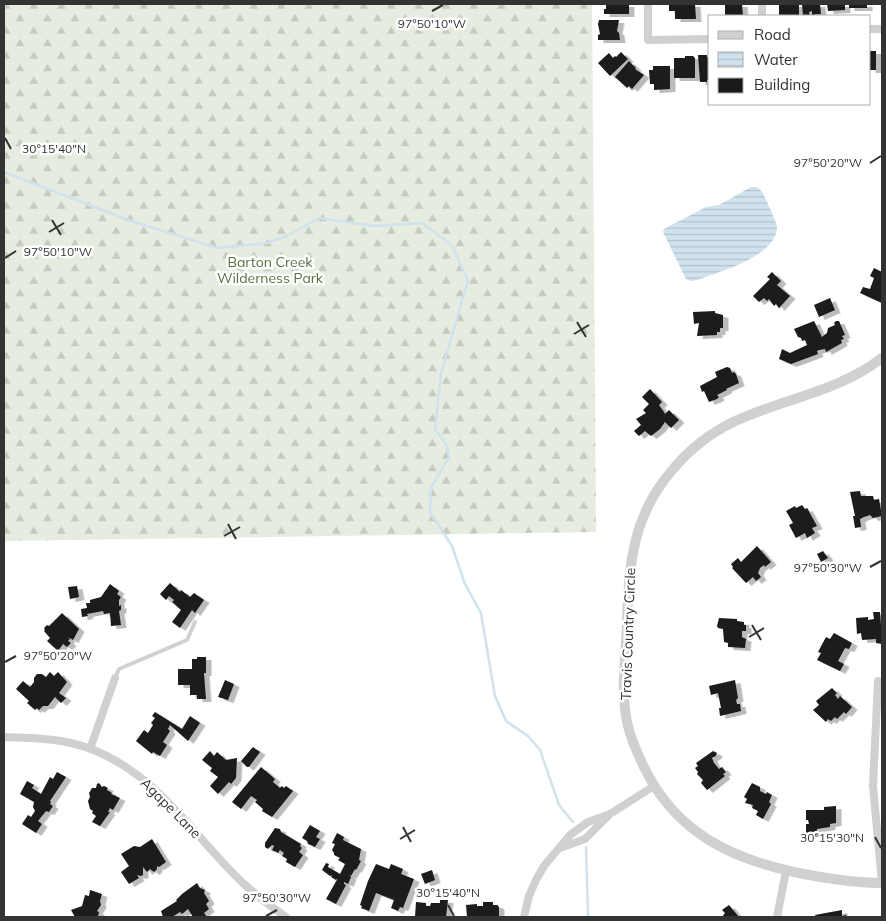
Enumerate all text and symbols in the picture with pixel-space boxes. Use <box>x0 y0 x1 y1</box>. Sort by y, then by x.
legend <box>708 15 871 105</box>
text: 97°50'10"W <box>398 16 466 31</box>
text: Road <box>754 25 791 44</box>
text: Water <box>754 50 798 69</box>
text: Building <box>754 75 810 94</box>
text: 30°15'40"N <box>22 141 86 156</box>
text: 97°50'20"W <box>794 155 862 170</box>
text: 97°50'10"W <box>24 244 92 259</box>
park label: Barton Creek Wilderness Park <box>217 253 324 287</box>
text: 97°50'30"W <box>794 560 862 575</box>
street label: Travis Country Circle <box>617 567 639 701</box>
text: 97°50'20"W <box>24 648 92 663</box>
street label: Agape Lane <box>137 774 205 842</box>
text: 30°15'30"N <box>800 830 864 845</box>
text: 30°15'40"N <box>416 885 480 900</box>
text: 97°50'30"W <box>243 890 311 905</box>

